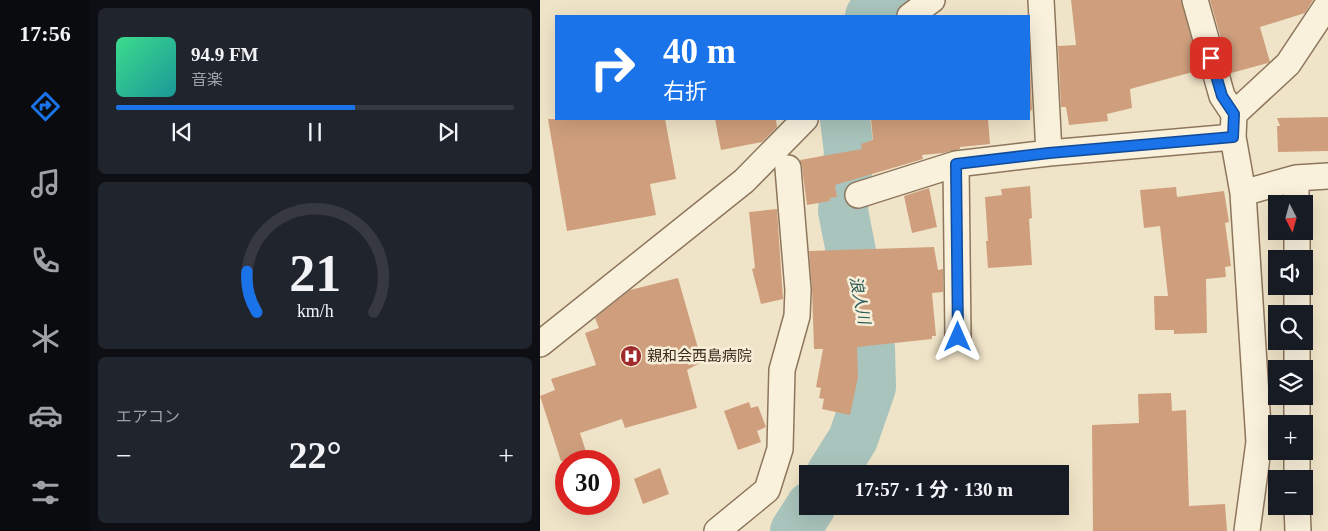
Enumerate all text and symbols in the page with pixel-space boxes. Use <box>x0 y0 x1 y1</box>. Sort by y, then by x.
text: 17:56 <box>19 21 71 46</box>
text: 40 m <box>663 32 736 71</box>
icon: right <box>580 35 645 100</box>
pin <box>1190 37 1232 79</box>
text: 94.9 FM <box>191 44 259 65</box>
icon: arrive <box>1197 44 1225 72</box>
text: 音楽 <box>191 71 223 88</box>
text: 右折 <box>663 79 707 104</box>
icon: directions <box>28 89 63 124</box>
icon: previous <box>168 118 196 146</box>
icon: pause <box>301 118 329 146</box>
icon: next <box>434 118 462 146</box>
icon: music <box>28 166 63 201</box>
north arrow <box>1268 195 1312 240</box>
map controls <box>1268 195 1313 515</box>
icon: phone <box>28 243 63 278</box>
text: 21 <box>289 245 341 302</box>
button: sound <box>1268 250 1313 295</box>
water label: 浪人川 <box>847 275 873 327</box>
text: km/h <box>297 301 333 321</box>
button: search <box>1268 305 1313 350</box>
position arrow <box>931 310 983 362</box>
icon: climate <box>28 321 63 356</box>
hospital icon: 親和会西島病院 <box>619 344 643 368</box>
place label: 親和会西島病院 <box>647 348 752 364</box>
button: layers <box>1268 360 1313 405</box>
icon: car <box>28 398 63 433</box>
text: エアコン <box>116 408 180 425</box>
button: + <box>1268 415 1313 460</box>
text: 22° <box>288 434 342 476</box>
text: − <box>116 440 132 471</box>
text: + <box>498 440 514 471</box>
speed limit sign: 30 <box>555 450 620 515</box>
button: − <box>1268 470 1313 515</box>
icon: filters <box>28 475 63 510</box>
text: 17:57 · 1 分 · 130 m <box>855 479 1013 500</box>

